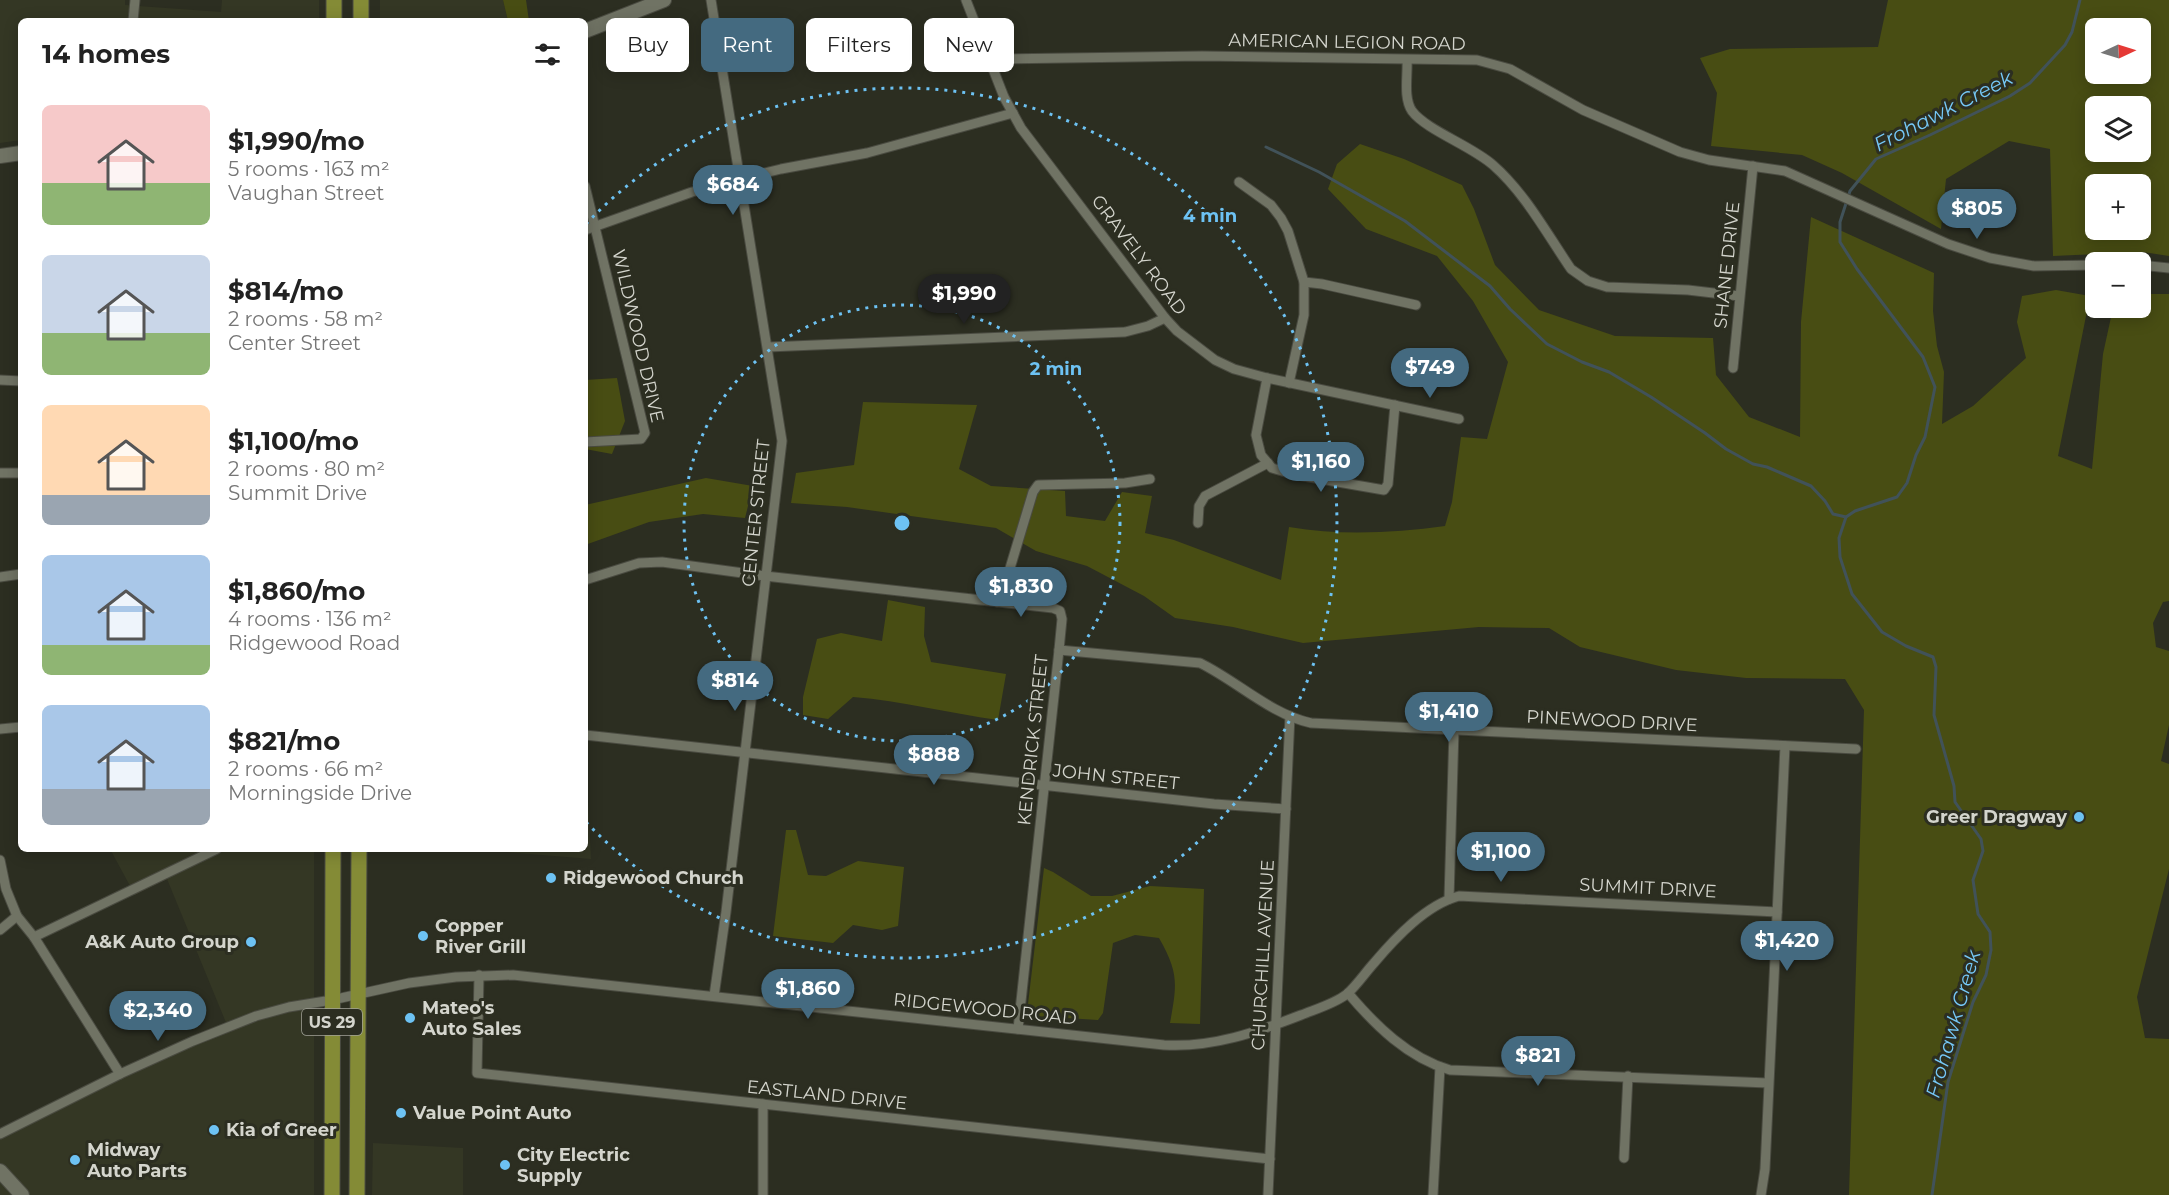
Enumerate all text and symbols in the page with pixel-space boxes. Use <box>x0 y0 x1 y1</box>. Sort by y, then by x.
chip: Buy <box>606 18 689 72</box>
chip: Rent <box>701 18 794 72</box>
chip: Filters <box>806 18 912 72</box>
chip: New <box>924 18 1014 72</box>
north arrow <box>2085 18 2151 84</box>
map controls <box>2085 18 2151 318</box>
street label: AMERICAN LEGION ROAD <box>1228 29 1466 55</box>
text: 14 homes <box>42 38 170 70</box>
icon: filters <box>531 38 564 71</box>
water label: Frohawk Creek <box>1870 65 2017 156</box>
button: layers <box>2085 96 2151 162</box>
text: $1,990/mo <box>228 125 365 157</box>
icon: home <box>90 129 162 201</box>
text: 5 rooms · 163 m² <box>228 157 390 181</box>
pin: $684 <box>697 165 769 216</box>
text: $684 <box>707 172 759 196</box>
button: + <box>2085 174 2151 240</box>
text: Vaughan Street <box>228 181 384 205</box>
pin: $805 <box>1941 189 2013 240</box>
street label: GRAVELY ROAD <box>1087 191 1191 319</box>
text: $805 <box>1951 196 2003 220</box>
street label: SHANE DRIVE <box>1709 201 1745 329</box>
text: 4 min <box>1183 205 1237 227</box>
street label: WILDWOOD DRIVE <box>607 247 669 425</box>
button: − <box>2085 252 2151 318</box>
pin: $1,990 <box>915 274 1013 325</box>
text: $814/mo <box>228 275 343 307</box>
icon: home <box>90 279 162 351</box>
text: $1,990 <box>932 281 996 305</box>
text: 2 rooms · 58 m² <box>228 307 383 331</box>
text: Center Street <box>228 331 361 355</box>
pin: $749 <box>1394 348 1466 399</box>
text: $749 <box>1405 355 1455 379</box>
text: 2 min <box>1030 358 1082 380</box>
text: $1,100/mo <box>228 425 359 457</box>
icon: home <box>90 429 162 501</box>
street label: CENTER STREET <box>737 438 775 588</box>
pin: $1,160 <box>1272 442 1370 493</box>
text: $1,160 <box>1291 449 1351 473</box>
text: 2 rooms · 80 m² <box>228 457 385 481</box>
text: Summit Drive <box>228 481 367 505</box>
centre of rings <box>892 513 912 533</box>
pin: $1,830 <box>972 567 1070 618</box>
text: $1,830 <box>989 574 1053 598</box>
text: $1,860/mo <box>228 575 365 607</box>
icon: home <box>90 579 162 651</box>
text: 4 rooms · 136 m² <box>228 607 392 631</box>
text: Ridgewood Road <box>228 631 400 655</box>
street label: KENDRICK STREET <box>1013 653 1053 827</box>
pin: $814 <box>699 661 771 712</box>
text: $814 <box>711 668 759 692</box>
pin: $1,410 <box>1400 692 1498 743</box>
text: $1,410 <box>1419 699 1479 723</box>
street label: PINEWOOD DRIVE <box>1526 706 1698 736</box>
text: $821/mo <box>228 725 340 757</box>
icon: home <box>90 729 162 801</box>
pin: $888 <box>898 735 970 786</box>
text: $888 <box>908 742 960 766</box>
text: 2 rooms · 66 m² <box>228 757 383 781</box>
street label: JOHN STREET <box>1051 759 1181 795</box>
text: Morningside Drive <box>228 781 412 805</box>
place label: Greer Dragway <box>1926 806 2067 828</box>
marker: Greer Dragway <box>2072 810 2086 824</box>
pin: $1,100 <box>1452 832 1550 883</box>
text: $1,100 <box>1471 839 1531 863</box>
street label: CHURCHILL AVENUE <box>1247 859 1279 1051</box>
place label: Ridgewood Church <box>563 867 744 889</box>
marker: Ridgewood Church <box>544 871 558 885</box>
street label: SUMMIT DRIVE <box>1579 873 1717 903</box>
place label: Copper River Grill <box>435 915 526 958</box>
pin: $1,420 <box>1738 921 1836 972</box>
text: $1,420 <box>1755 928 1819 952</box>
marker: Copper River Grill <box>416 929 430 943</box>
place label: A&K Auto Group <box>84 931 239 953</box>
marker: A&K Auto Group <box>244 935 258 949</box>
water label: Frohawk Creek <box>1920 946 1986 1101</box>
pin: $1,860 <box>759 969 857 1020</box>
text: $1,860 <box>775 976 841 1000</box>
street label: RIDGEWOOD ROAD <box>892 988 1078 1030</box>
pin: $2,340 <box>109 991 207 1042</box>
place label: Mateo's Auto Sales <box>421 997 522 1040</box>
text: $2,340 <box>123 998 193 1022</box>
road number: US 29 <box>302 1009 362 1035</box>
marker: Mateo's Auto Sales <box>403 1011 417 1025</box>
pin: $821 <box>1502 1036 1574 1087</box>
text: $821 <box>1515 1043 1561 1067</box>
street label: EASTLAND DRIVE <box>746 1076 908 1114</box>
place label: Value Point Auto <box>412 1102 572 1124</box>
marker: Value Point Auto <box>394 1106 408 1120</box>
place label: Kia of Greer <box>226 1119 337 1141</box>
marker: Kia of Greer <box>207 1123 221 1137</box>
place label: Midway Auto Parts <box>86 1139 187 1182</box>
place label: City Electric Supply <box>517 1144 630 1187</box>
marker: Midway Auto Parts <box>68 1153 82 1167</box>
marker: City Electric Supply <box>498 1158 512 1172</box>

